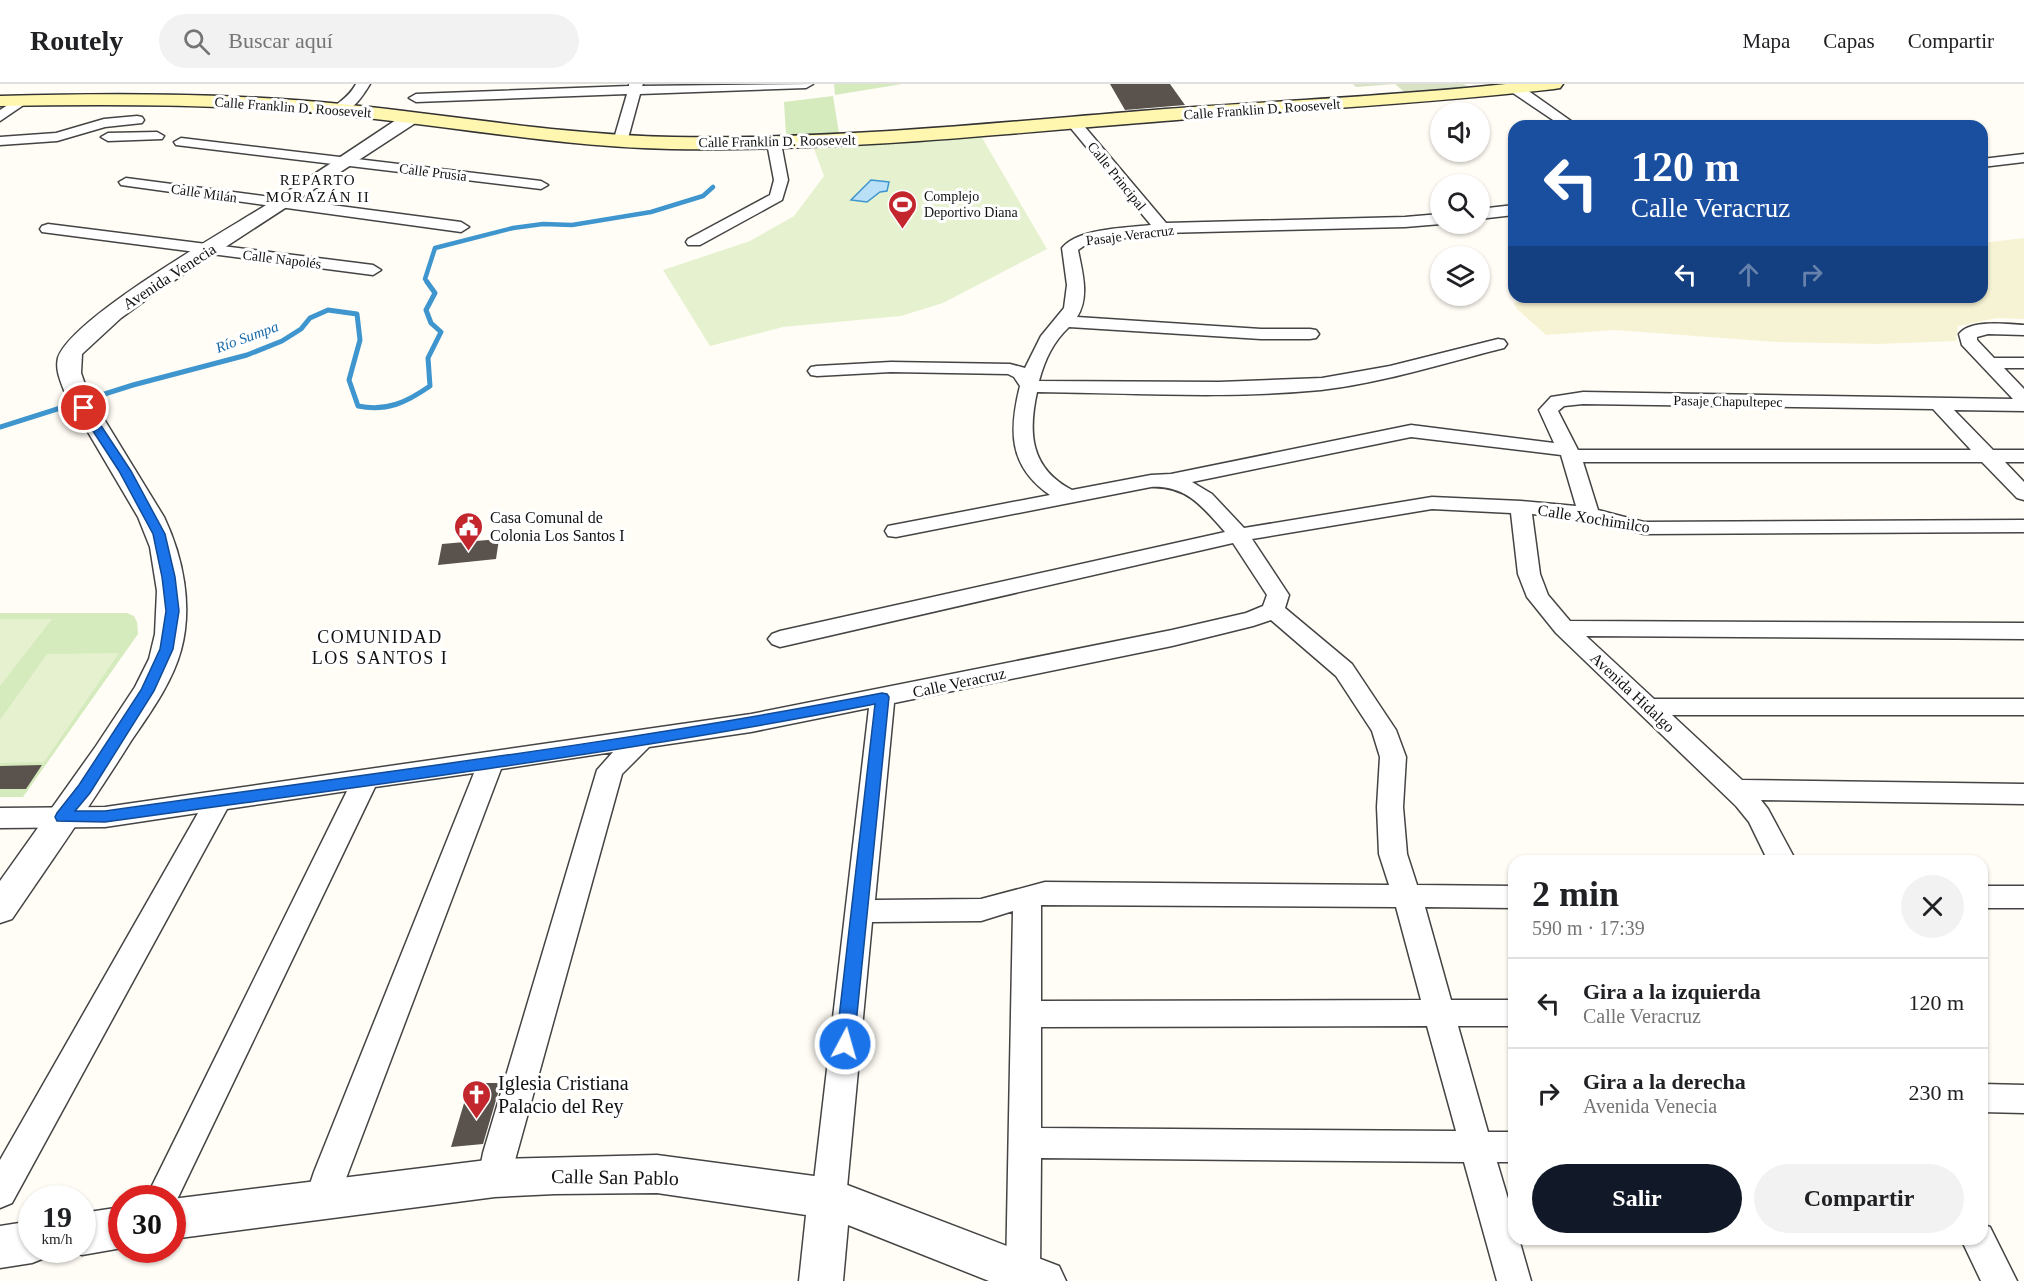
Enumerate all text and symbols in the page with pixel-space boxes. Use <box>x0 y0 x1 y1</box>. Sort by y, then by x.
search box <box>159 14 579 68</box>
text: Routely <box>30 25 123 56</box>
icon: search <box>180 25 213 58</box>
text: Buscar aquí <box>228 28 333 53</box>
text: Mapa <box>1743 29 1790 53</box>
text: Capas <box>1823 29 1875 53</box>
text: Compartir <box>1908 29 1994 53</box>
street label: Calle Franklin D. Roosevelt <box>214 95 372 120</box>
street label: Calle Franklin D. Roosevelt <box>1183 97 1341 122</box>
map controls <box>1430 102 1490 306</box>
button: sound <box>1430 102 1490 162</box>
street label: Calle Franklin D. Roosevelt <box>698 133 856 150</box>
street label: Calle Principal <box>1084 139 1149 214</box>
icon: left <box>1532 144 1610 222</box>
text: 120 m <box>1631 144 1740 190</box>
street label: Calle Prusia <box>398 161 468 184</box>
district label: REPARTO MORAZÁN II <box>266 172 370 205</box>
button: search <box>1430 174 1490 234</box>
street label: Calle Milán <box>170 181 238 206</box>
sports icon: Complejo Deportivo Diana <box>887 188 919 230</box>
place label: Complejo Deportivo Diana <box>924 189 1018 220</box>
text: Calle Veracruz <box>1631 193 1790 223</box>
street label: Pasaje Veracruz <box>1085 223 1175 248</box>
street label: Avenida Venecia <box>120 240 219 313</box>
button: layers <box>1430 246 1490 306</box>
street label: Calle Napolés <box>242 247 322 272</box>
icon: left <box>1669 258 1702 291</box>
icon: ahead <box>1732 258 1765 291</box>
icon: right <box>1795 258 1828 291</box>
water label: Río Sumpa <box>213 318 280 356</box>
pin <box>58 382 109 433</box>
icon: arrive <box>67 391 100 424</box>
street label: Pasaje Chapultepec <box>1673 393 1783 410</box>
street label: Calle Xochimilco <box>1537 501 1651 536</box>
place label: Casa Comunal de Colonia Los Santos I <box>490 509 625 544</box>
public building icon: Casa Comunal de Colonia Los Santos I <box>453 510 485 552</box>
district label: COMUNIDAD LOS SANTOS I <box>312 627 448 668</box>
street label: Avenida Hidalgo <box>1586 649 1678 736</box>
street label: Calle Veracruz <box>911 664 1007 701</box>
text: 2 min <box>1532 874 1619 914</box>
button: close <box>1901 875 1964 938</box>
text: 590 m · 17:39 <box>1532 917 1645 939</box>
text: Gira a la izquierda <box>1583 979 1761 1004</box>
icon: left <box>1532 987 1565 1020</box>
text: 120 m <box>1908 990 1964 1015</box>
text: Calle Veracruz <box>1583 1005 1701 1027</box>
position arrow <box>813 1012 877 1076</box>
text: Gira a la derecha <box>1583 1069 1746 1094</box>
place label: Iglesia Cristiana Palacio del Rey <box>498 1072 629 1118</box>
icon: right <box>1532 1077 1565 1110</box>
church icon: Iglesia Cristiana Palacio del Rey <box>461 1078 493 1120</box>
text: 230 m <box>1908 1080 1964 1105</box>
text: Avenida Venecia <box>1583 1095 1717 1117</box>
button: Salir <box>1532 1164 1742 1233</box>
button: Compartir <box>1754 1164 1964 1233</box>
street label: Calle San Pablo <box>551 1165 679 1189</box>
speed limit sign: 30 <box>108 1185 186 1263</box>
text: 19 <box>42 1200 72 1233</box>
text: km/h <box>42 1231 72 1247</box>

